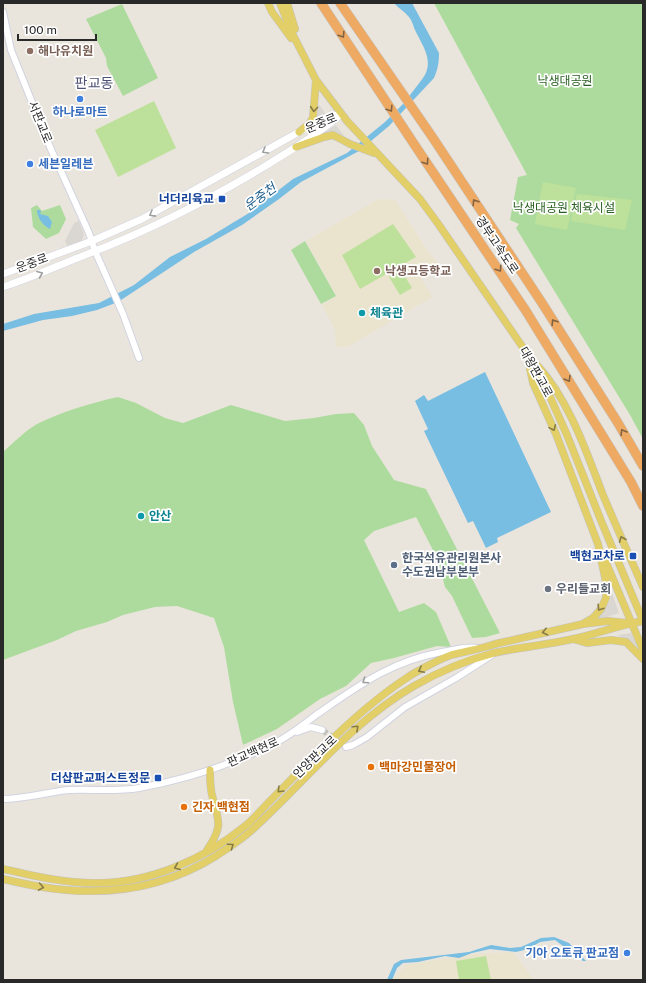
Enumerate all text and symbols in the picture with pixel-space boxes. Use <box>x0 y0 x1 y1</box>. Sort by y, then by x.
scale bar <box>18 16 96 42</box>
text: 100 m <box>24 23 57 37</box>
one-way arrow <box>337 31 344 38</box>
place label: 해나유치원 <box>38 44 93 58</box>
marker: 해나유치원 <box>25 46 35 56</box>
park label: 낙생대공원 <box>537 74 593 88</box>
district label: 판교동 <box>75 75 113 91</box>
marker: 하나로마트 <box>75 94 85 104</box>
street label: 서판교로 <box>25 99 55 145</box>
one-way arrow <box>386 104 393 111</box>
place label: 하나로마트 <box>52 105 108 119</box>
one-way arrow <box>310 106 319 112</box>
street label: 운중로 <box>303 110 339 136</box>
one-way arrow <box>262 147 269 154</box>
place label: 세븐일레븐 <box>38 157 93 171</box>
one-way arrow <box>421 157 428 164</box>
marker: 세븐일레븐 <box>25 159 35 169</box>
water label: 운중천 <box>241 180 280 214</box>
place label: 너더리육교 <box>159 192 214 206</box>
marker: 너더리육교 <box>217 194 227 204</box>
one-way arrow <box>472 199 480 206</box>
park label: 낙생대공원 체육시설 <box>513 201 615 215</box>
one-way arrow <box>148 209 156 217</box>
street label: 경부고속도로 <box>473 214 521 276</box>
street label: 운중로 <box>14 251 50 275</box>
place label: 낙생고등학교 <box>385 264 451 278</box>
one-way arrow <box>494 265 502 272</box>
marker: 낙생고등학교 <box>372 266 382 276</box>
one-way arrow <box>36 271 43 279</box>
place label: 체육관 <box>370 306 403 320</box>
marker: 체육관 <box>357 308 367 318</box>
one-way arrow <box>551 319 558 326</box>
street label: 대왕판교로 <box>516 344 556 400</box>
one-way arrow <box>564 375 571 382</box>
one-way arrow <box>548 424 556 432</box>
one-way arrow <box>621 429 628 436</box>
place label: 안산 <box>149 509 171 523</box>
marker: 안산 <box>136 511 146 521</box>
one-way arrow <box>619 535 627 543</box>
place label: 백현교차로 <box>570 549 625 563</box>
place label: 한국석유관리원본사 수도권남부본부 <box>402 551 501 579</box>
marker: 백현교차로 <box>628 551 638 561</box>
marker: 한국석유관리원본사 수도권남부본부 <box>389 560 399 570</box>
place label: 우리들교회 <box>556 582 611 596</box>
marker: 우리들교회 <box>543 584 553 594</box>
one-way arrow <box>597 604 605 611</box>
one-way arrow <box>542 628 548 636</box>
one-way arrow <box>418 665 426 673</box>
one-way arrow <box>362 676 369 684</box>
one-way arrow <box>351 725 359 733</box>
street label: 안양판교로 <box>290 733 340 781</box>
street label: 판교백현로 <box>225 734 281 770</box>
place label: 백마강민물장어 <box>379 760 456 774</box>
marker: 백마강민물장어 <box>366 762 376 772</box>
place label: 더샵판교퍼스트정문 <box>51 771 150 785</box>
marker: 더샵판교퍼스트정문 <box>153 773 163 783</box>
one-way arrow <box>277 785 285 793</box>
place label: 긴자 백현점 <box>192 800 250 814</box>
marker: 긴자 백현점 <box>179 802 189 812</box>
one-way arrow <box>227 843 234 851</box>
one-way arrow <box>173 862 180 870</box>
one-way arrow <box>38 882 44 891</box>
place label: 기아 오토큐 판교점 <box>525 946 619 960</box>
marker: 기아 오토큐 판교점 <box>622 948 632 958</box>

